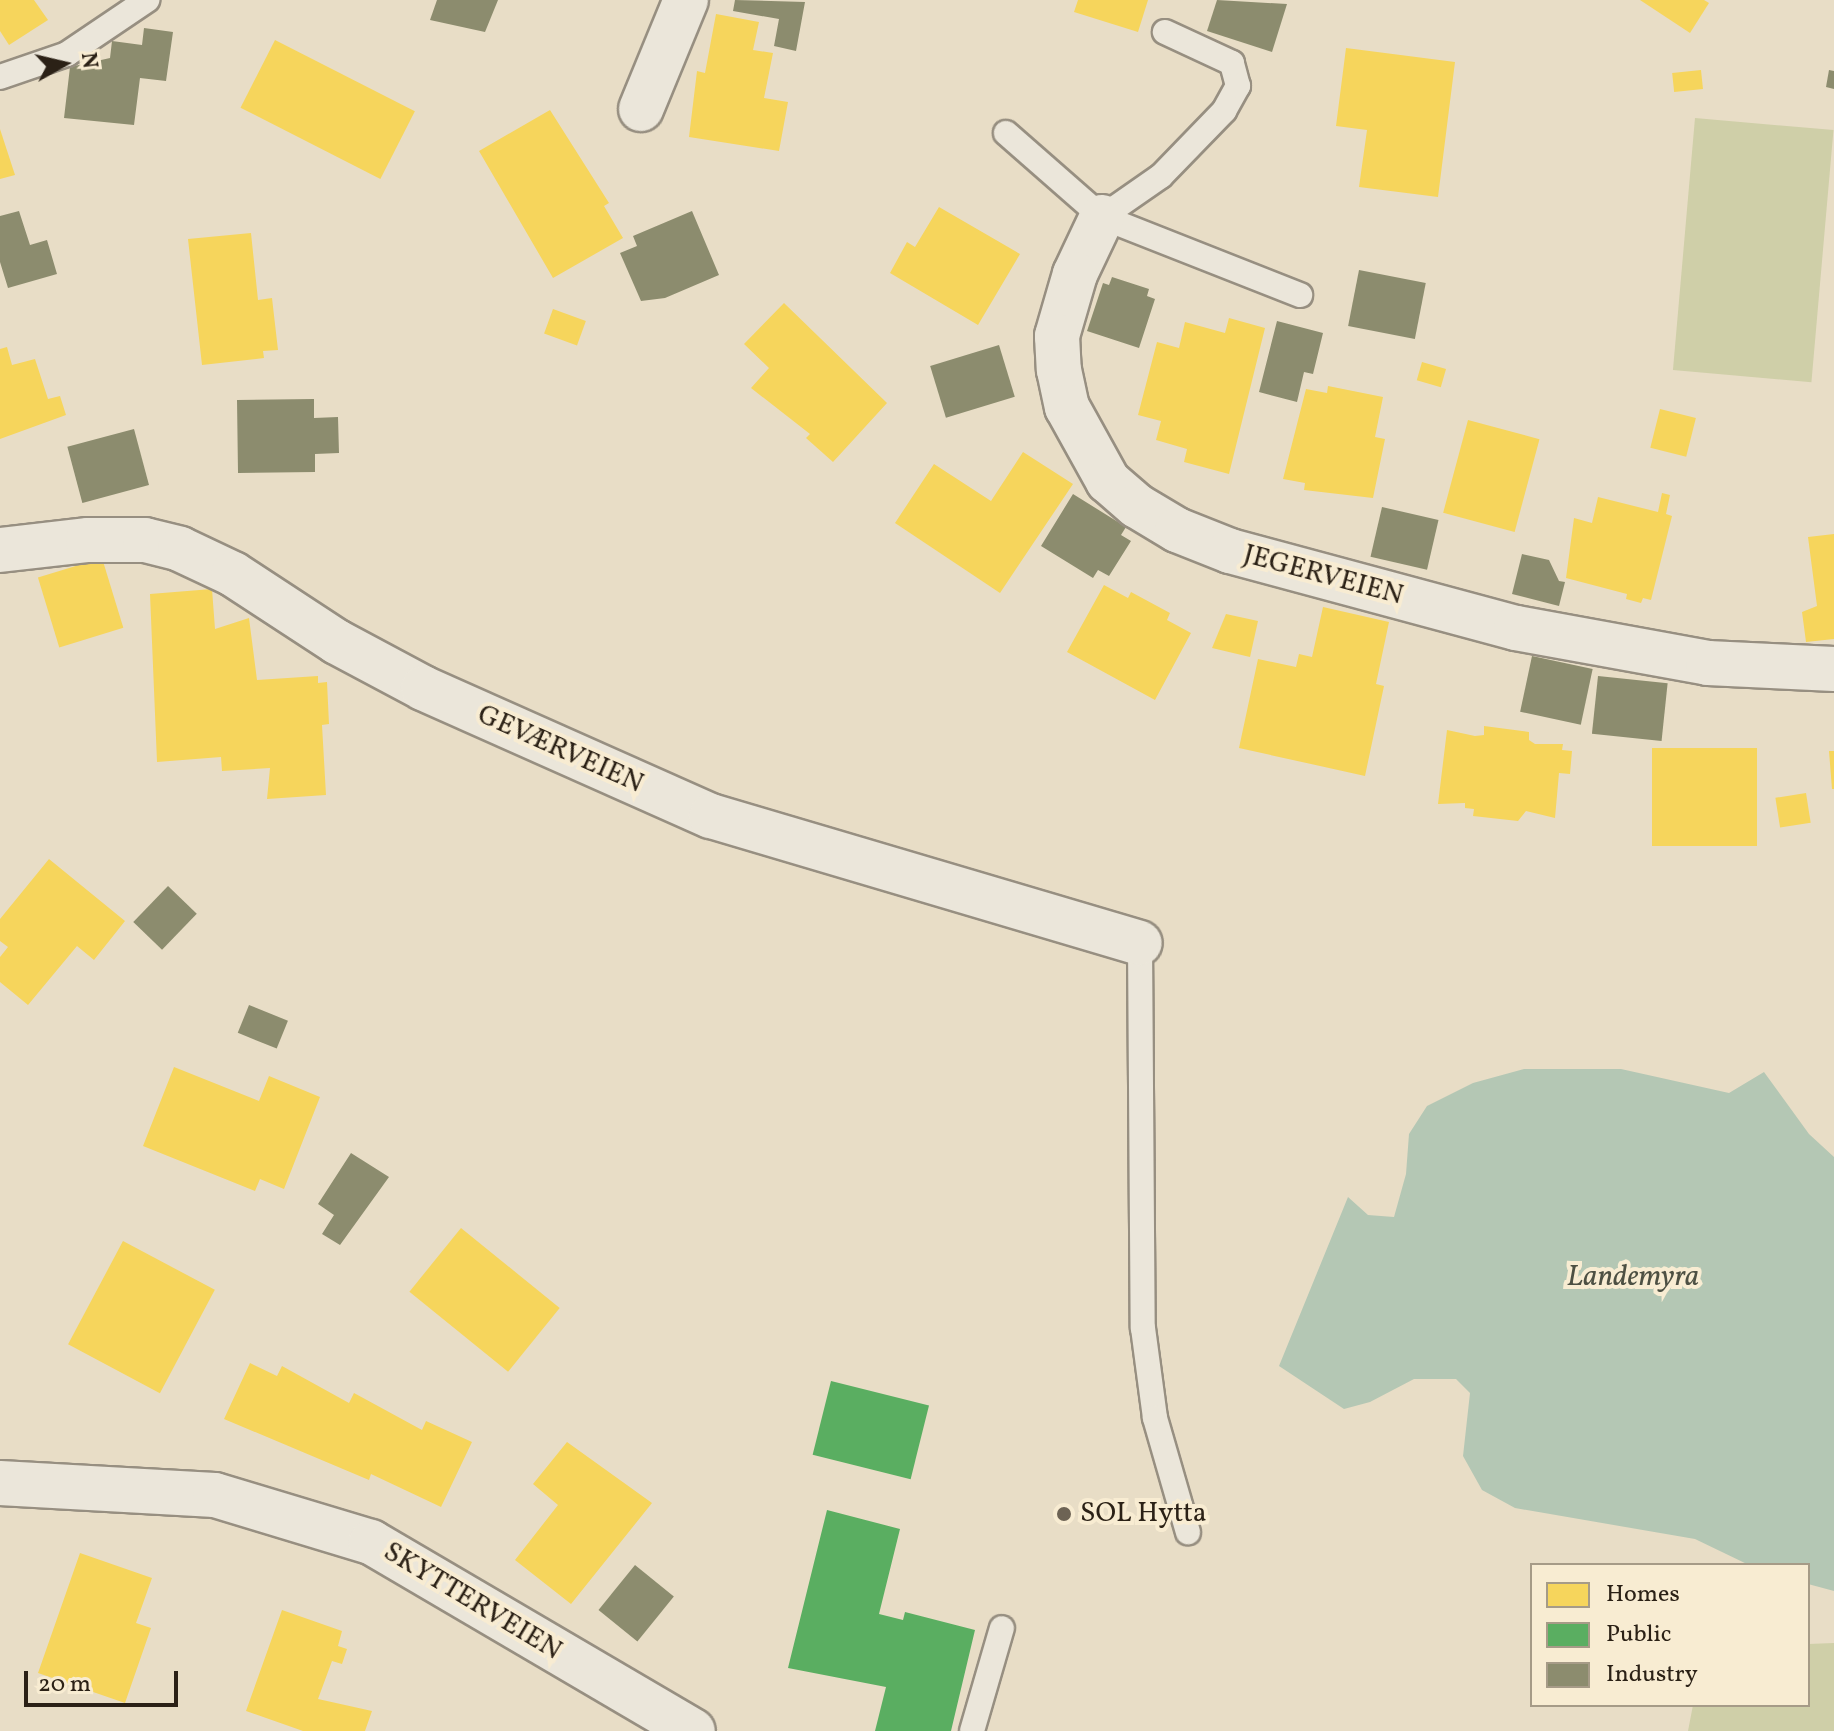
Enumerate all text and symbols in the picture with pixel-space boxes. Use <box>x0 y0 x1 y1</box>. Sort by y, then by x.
north arrow <box>24 24 104 104</box>
text: N <box>72 51 105 71</box>
street label: JEGERVEIEN <box>1239 539 1407 613</box>
street label: GEVÆRVEIEN <box>472 699 648 801</box>
water label: Landemyra <box>1567 1259 1699 1295</box>
place label: SOL Hytta <box>1080 1497 1207 1531</box>
marker: SOL Hytta <box>1055 1505 1073 1523</box>
street label: SKYTTERVEIEN <box>377 1536 567 1668</box>
legend <box>1530 1563 1810 1707</box>
text: Homes <box>1606 1578 1680 1612</box>
text: Public <box>1606 1618 1672 1652</box>
scale bar <box>28 1655 182 1705</box>
text: Industry <box>1606 1658 1698 1692</box>
text: 20 m <box>38 1668 91 1702</box>

